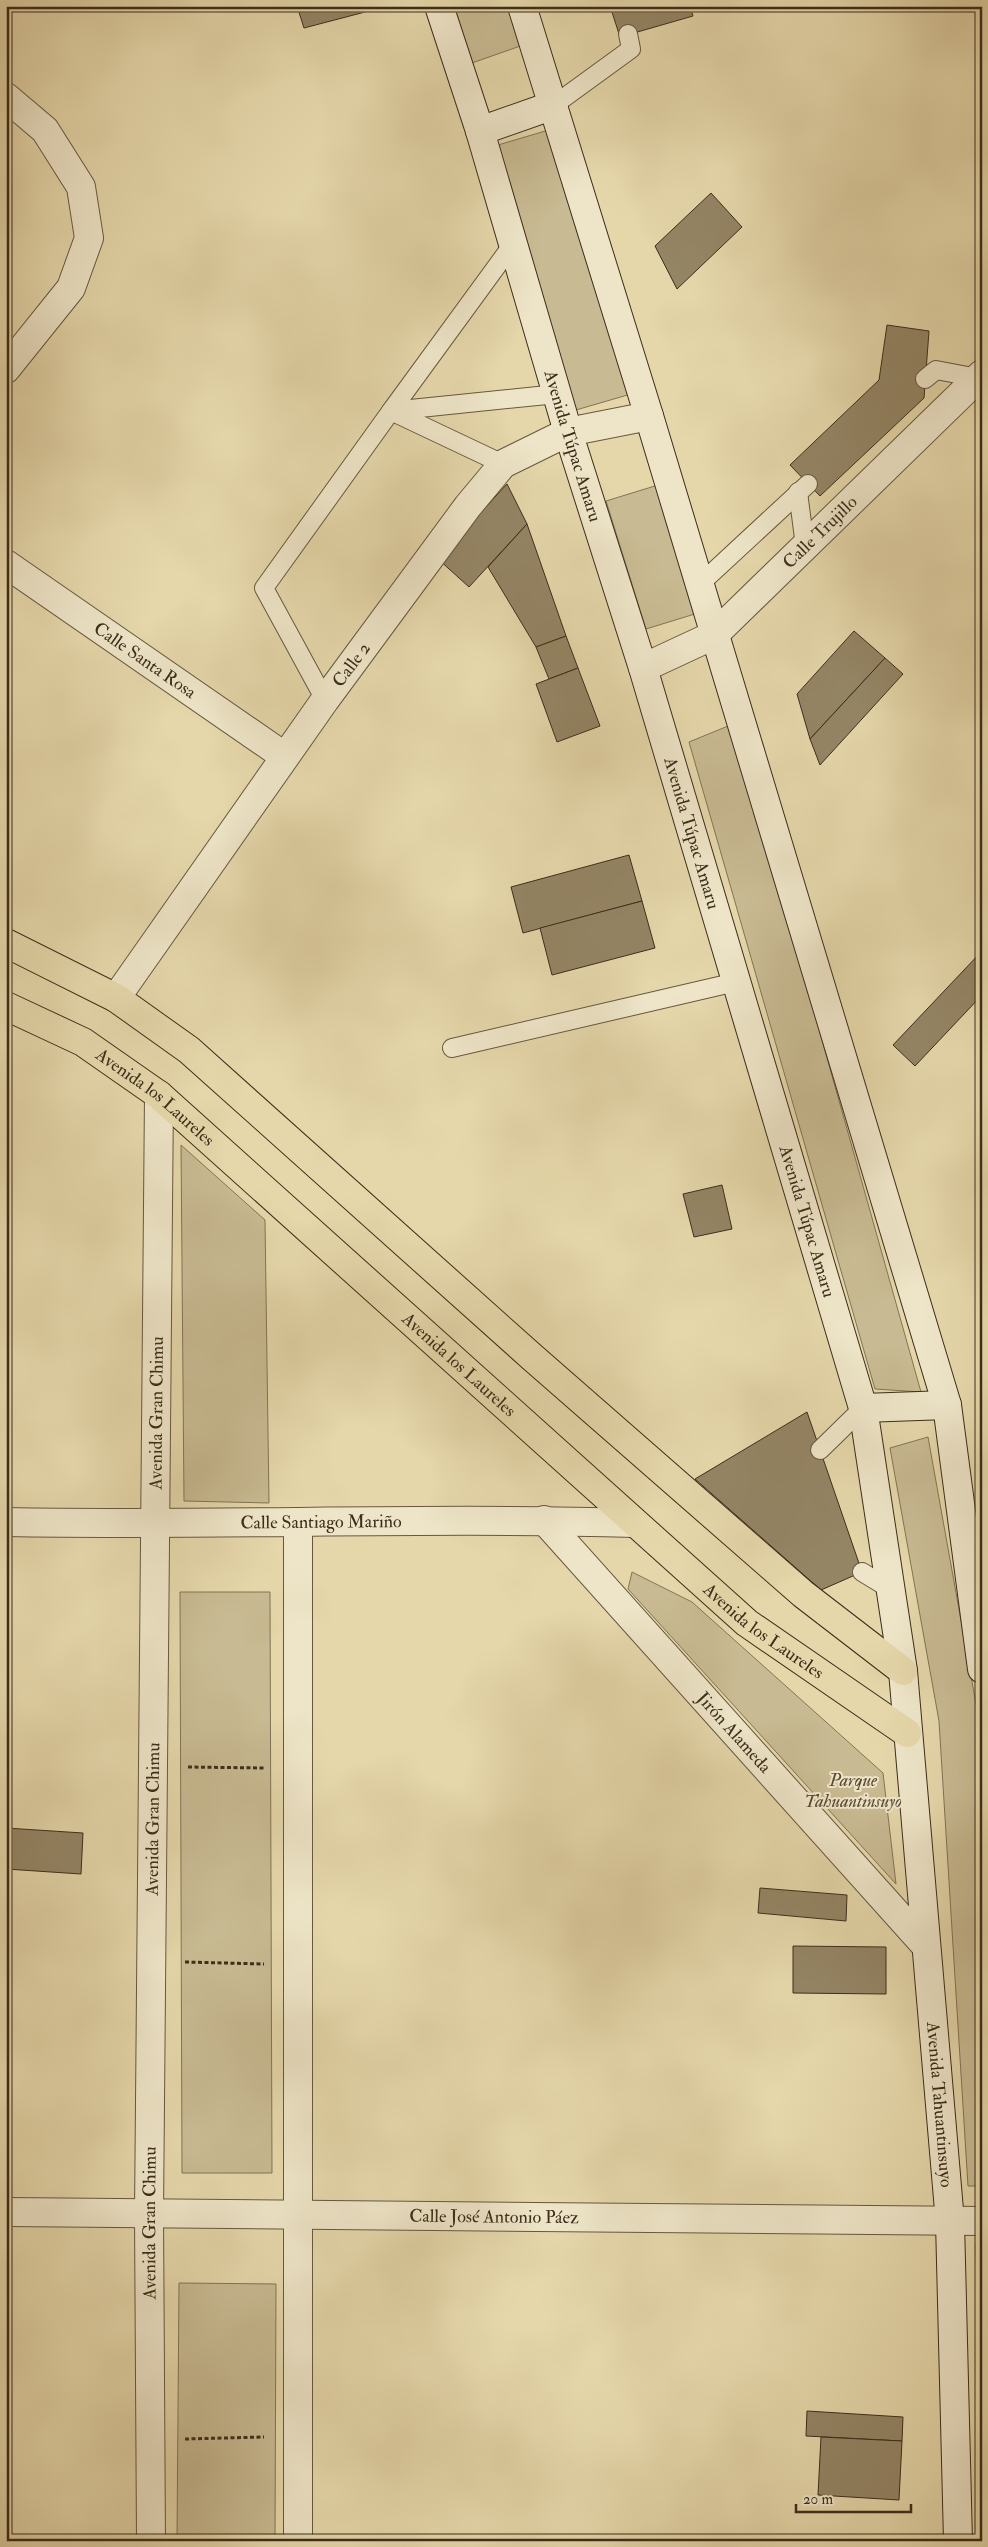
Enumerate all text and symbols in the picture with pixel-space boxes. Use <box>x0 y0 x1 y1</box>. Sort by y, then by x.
street label: Avenida Túpac Amaru <box>538 367 607 525</box>
street label: Calle Trujillo <box>778 491 863 574</box>
street label: Calle Santa Rosa <box>89 617 201 704</box>
street label: Calle 2 <box>327 638 376 692</box>
street label: Avenida Túpac Amaru <box>658 754 725 912</box>
street label: Avenida los Laureles <box>90 1043 219 1151</box>
street label: Avenida Túpac Amaru <box>773 1142 840 1300</box>
street label: Avenida los Laureles <box>396 1307 521 1422</box>
street label: Avenida Gran Chimu <box>144 1336 169 1491</box>
street label: Calle Santiago Mariño <box>240 1510 402 1535</box>
street label: Avenida los Laureles <box>698 1578 828 1684</box>
street label: Jirón Alameda <box>691 1686 777 1778</box>
street label: Avenida Gran Chimu <box>141 1742 165 1897</box>
park label: Parque Tahuantinsuyo <box>804 1769 902 1813</box>
street label: Avenida Tahuantinsuyo <box>921 2020 958 2189</box>
street label: Avenida Gran Chimu <box>138 2146 162 2301</box>
street label: Calle José Antonio Páez <box>409 2205 579 2229</box>
scale bar <box>796 2482 910 2514</box>
text: 20 m <box>803 2490 833 2509</box>

